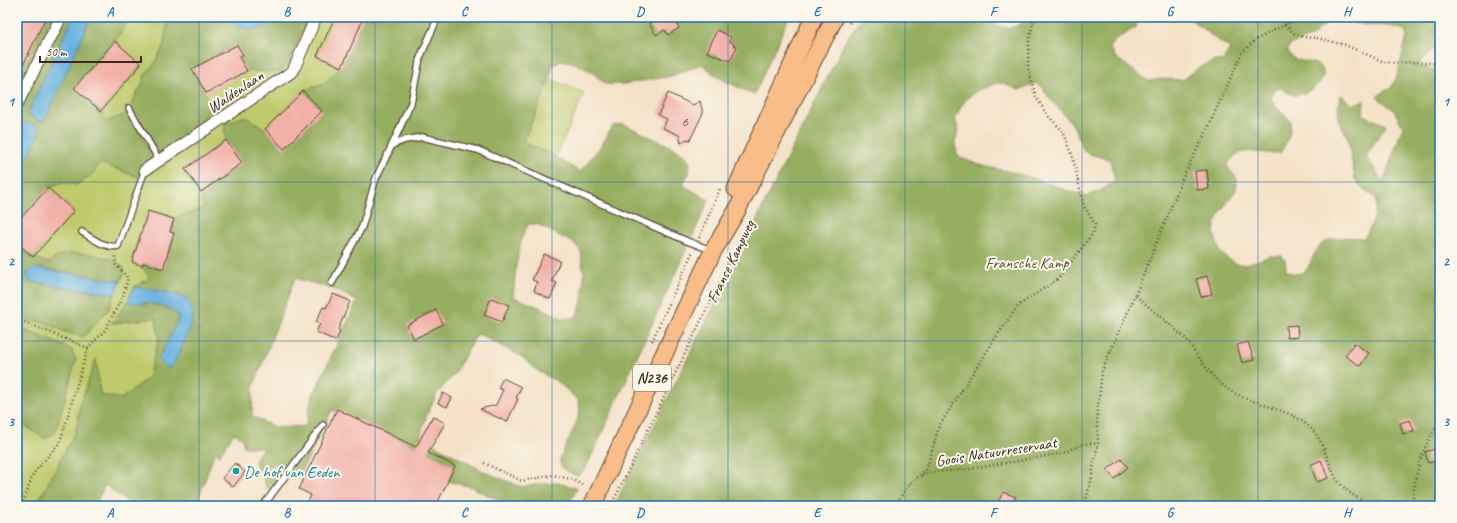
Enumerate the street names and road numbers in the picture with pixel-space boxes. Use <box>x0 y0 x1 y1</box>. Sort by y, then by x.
street label: Waldenlaan <box>204 65 268 118</box>
street label: Franse Kampweg <box>702 216 760 306</box>
road number: N236 <box>633 365 671 391</box>
street label: Goois Natuurreservaat <box>934 432 1060 471</box>

